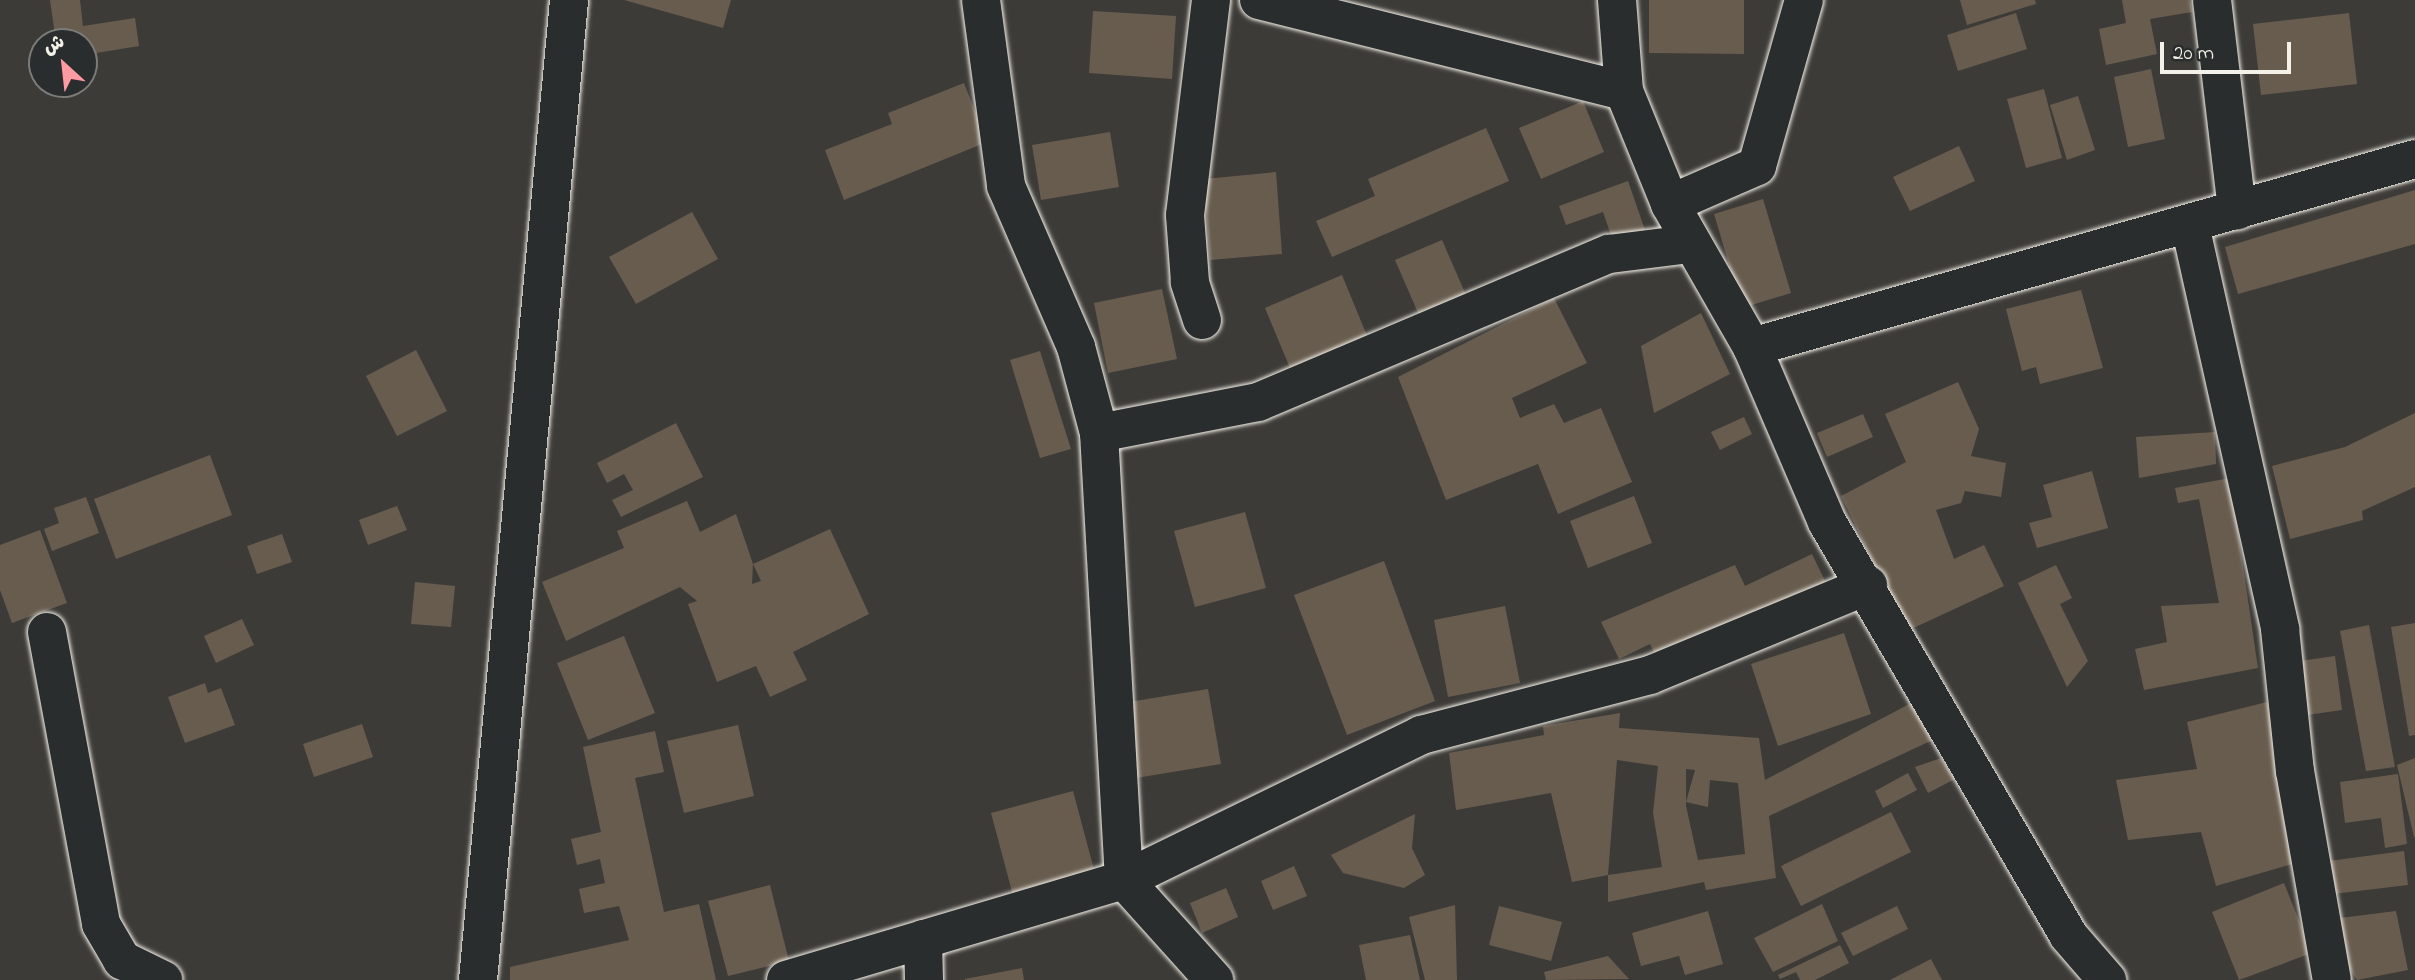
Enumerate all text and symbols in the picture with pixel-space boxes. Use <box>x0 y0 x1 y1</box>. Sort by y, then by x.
north arrow <box>28 28 98 98</box>
scale bar <box>2163 28 2294 72</box>
text: ش <box>39 29 70 62</box>
text: 20 m <box>2173 39 2214 69</box>

